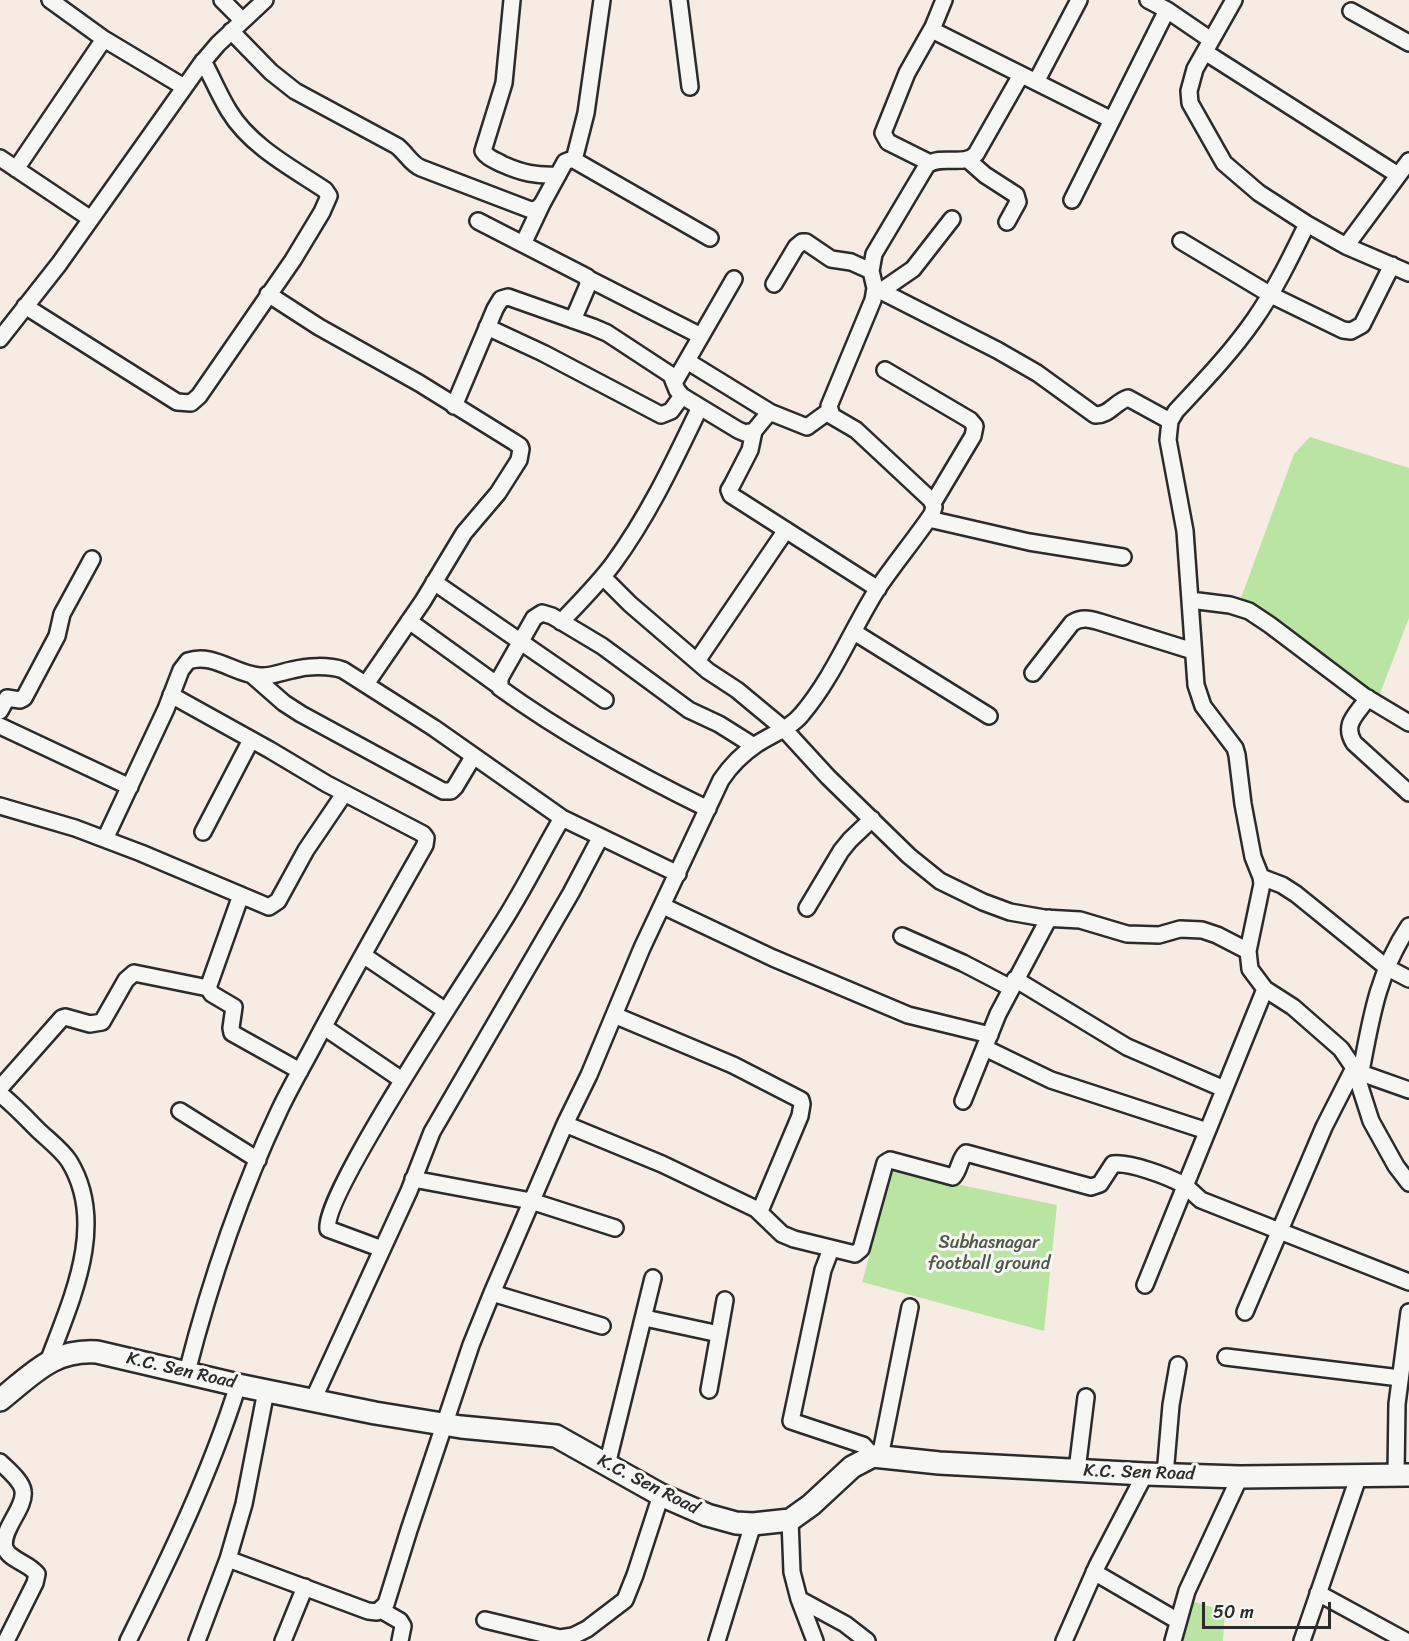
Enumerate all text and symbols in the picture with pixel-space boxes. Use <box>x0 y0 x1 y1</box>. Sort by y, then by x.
park label: Subhasnagar football ground <box>928 1232 1050 1274</box>
street label: K.C. Sen Road <box>124 1348 238 1394</box>
street label: K.C. Sen Road <box>594 1450 702 1520</box>
street label: K.C. Sen Road <box>1083 1460 1195 1486</box>
scale bar <box>1205 1590 1334 1628</box>
text: 50 m <box>1213 1596 1254 1628</box>

